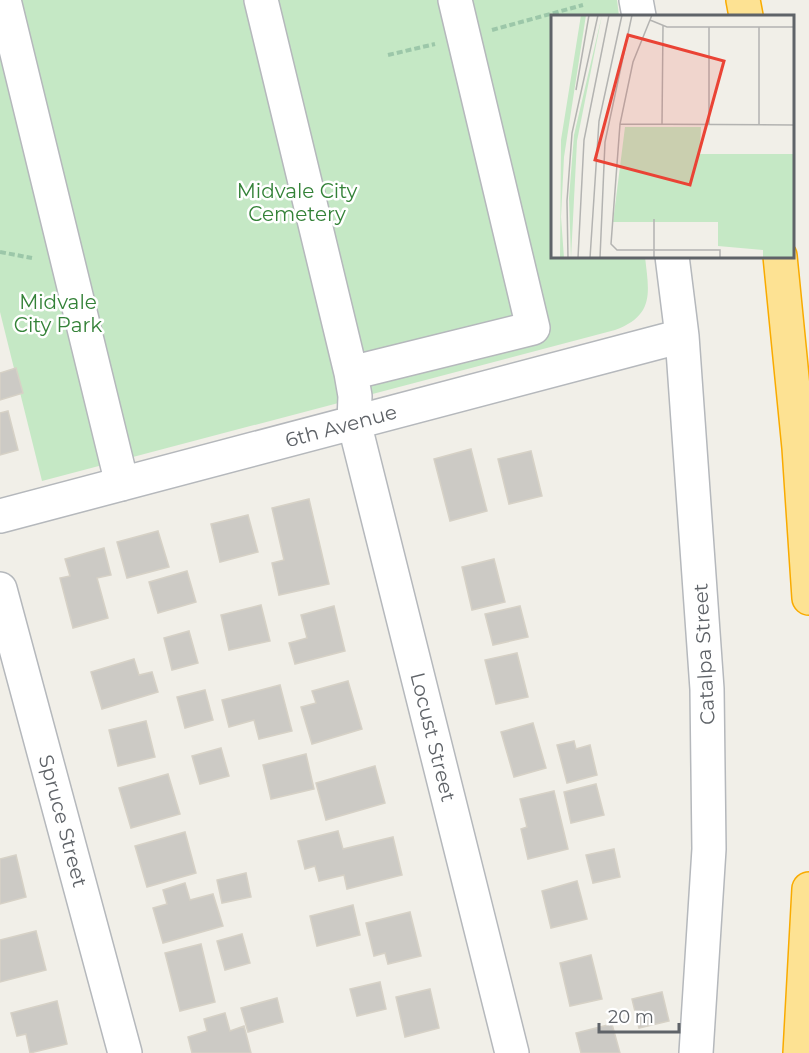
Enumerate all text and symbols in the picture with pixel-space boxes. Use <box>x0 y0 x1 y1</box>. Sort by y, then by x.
inset map <box>551 15 794 258</box>
park label: Midvale City Cemetery <box>237 179 357 226</box>
park label: Midvale City Park <box>14 290 102 337</box>
street label: 6th Avenue <box>283 400 399 452</box>
street label: Catalpa Street <box>688 583 720 725</box>
street label: Locust Street <box>405 670 461 804</box>
street label: Spruce Street <box>34 752 92 890</box>
scale bar <box>599 996 678 1034</box>
text: 20 m <box>608 1006 654 1028</box>

